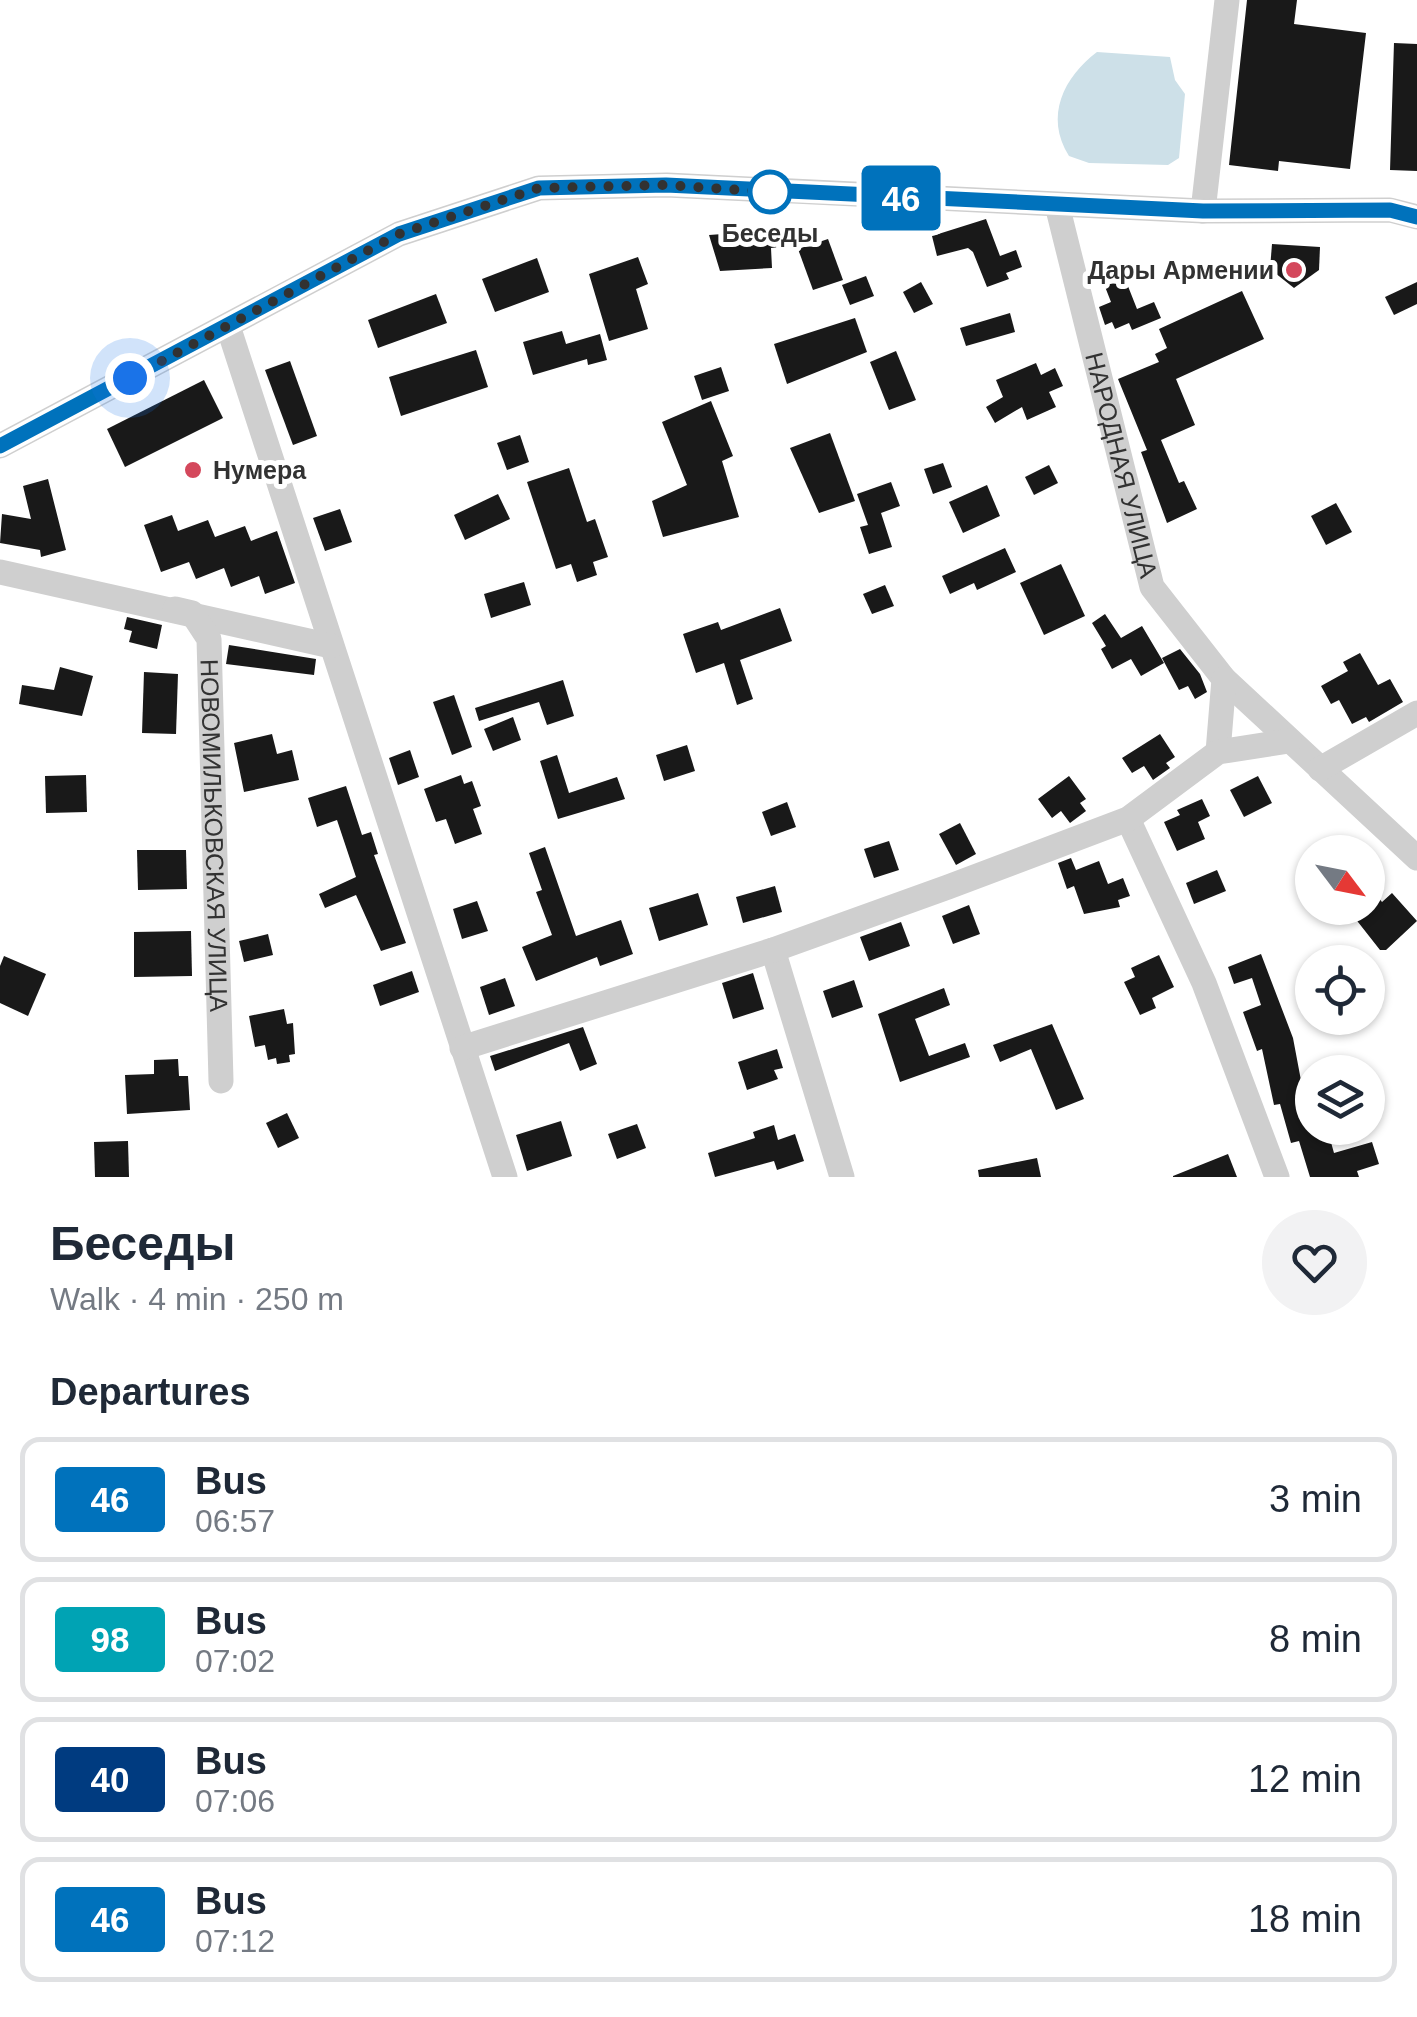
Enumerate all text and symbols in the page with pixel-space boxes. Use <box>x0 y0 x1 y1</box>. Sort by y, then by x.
line badge: 46 <box>856 166 946 230</box>
marker: Беседы <box>749 171 791 213</box>
text: 46 <box>882 179 920 218</box>
place label: Беседы <box>722 219 818 247</box>
place label: Дары Армении <box>1087 256 1274 284</box>
marker: Дары Армении <box>1283 259 1305 281</box>
street label: НАРОДНАЯ УЛИЦА <box>1080 350 1163 581</box>
your location <box>105 353 155 403</box>
place label: Нумера <box>213 456 307 484</box>
marker: Нумера <box>182 459 204 481</box>
street label: НОВОМИЛЬКОВСКАЯ УЛИЦА <box>196 659 233 1013</box>
north arrow <box>1295 835 1385 925</box>
map controls <box>1295 835 1385 1145</box>
button: locate <box>1295 945 1385 1035</box>
button: layers <box>1295 1055 1385 1145</box>
button: heart <box>1262 1210 1367 1315</box>
text: Беседы <box>50 1217 235 1270</box>
text: Walk · 4 min · 250 m <box>50 1281 344 1317</box>
text: Departures <box>50 1371 251 1413</box>
text: Bus <box>195 1460 267 1502</box>
text: 3 min <box>1269 1478 1362 1520</box>
text: 46 <box>91 1480 129 1519</box>
text: 06:57 <box>195 1503 275 1539</box>
text: Bus <box>195 1600 267 1642</box>
text: 8 min <box>1269 1618 1362 1660</box>
text: 98 <box>91 1620 129 1659</box>
text: 07:02 <box>195 1643 275 1679</box>
text: Bus <box>195 1740 267 1782</box>
text: 12 min <box>1248 1758 1362 1800</box>
text: 40 <box>91 1760 129 1799</box>
text: 07:06 <box>195 1783 275 1819</box>
text: Bus <box>195 1880 267 1922</box>
text: 18 min <box>1248 1898 1362 1940</box>
text: 46 <box>91 1900 129 1939</box>
text: 07:12 <box>195 1923 275 1959</box>

